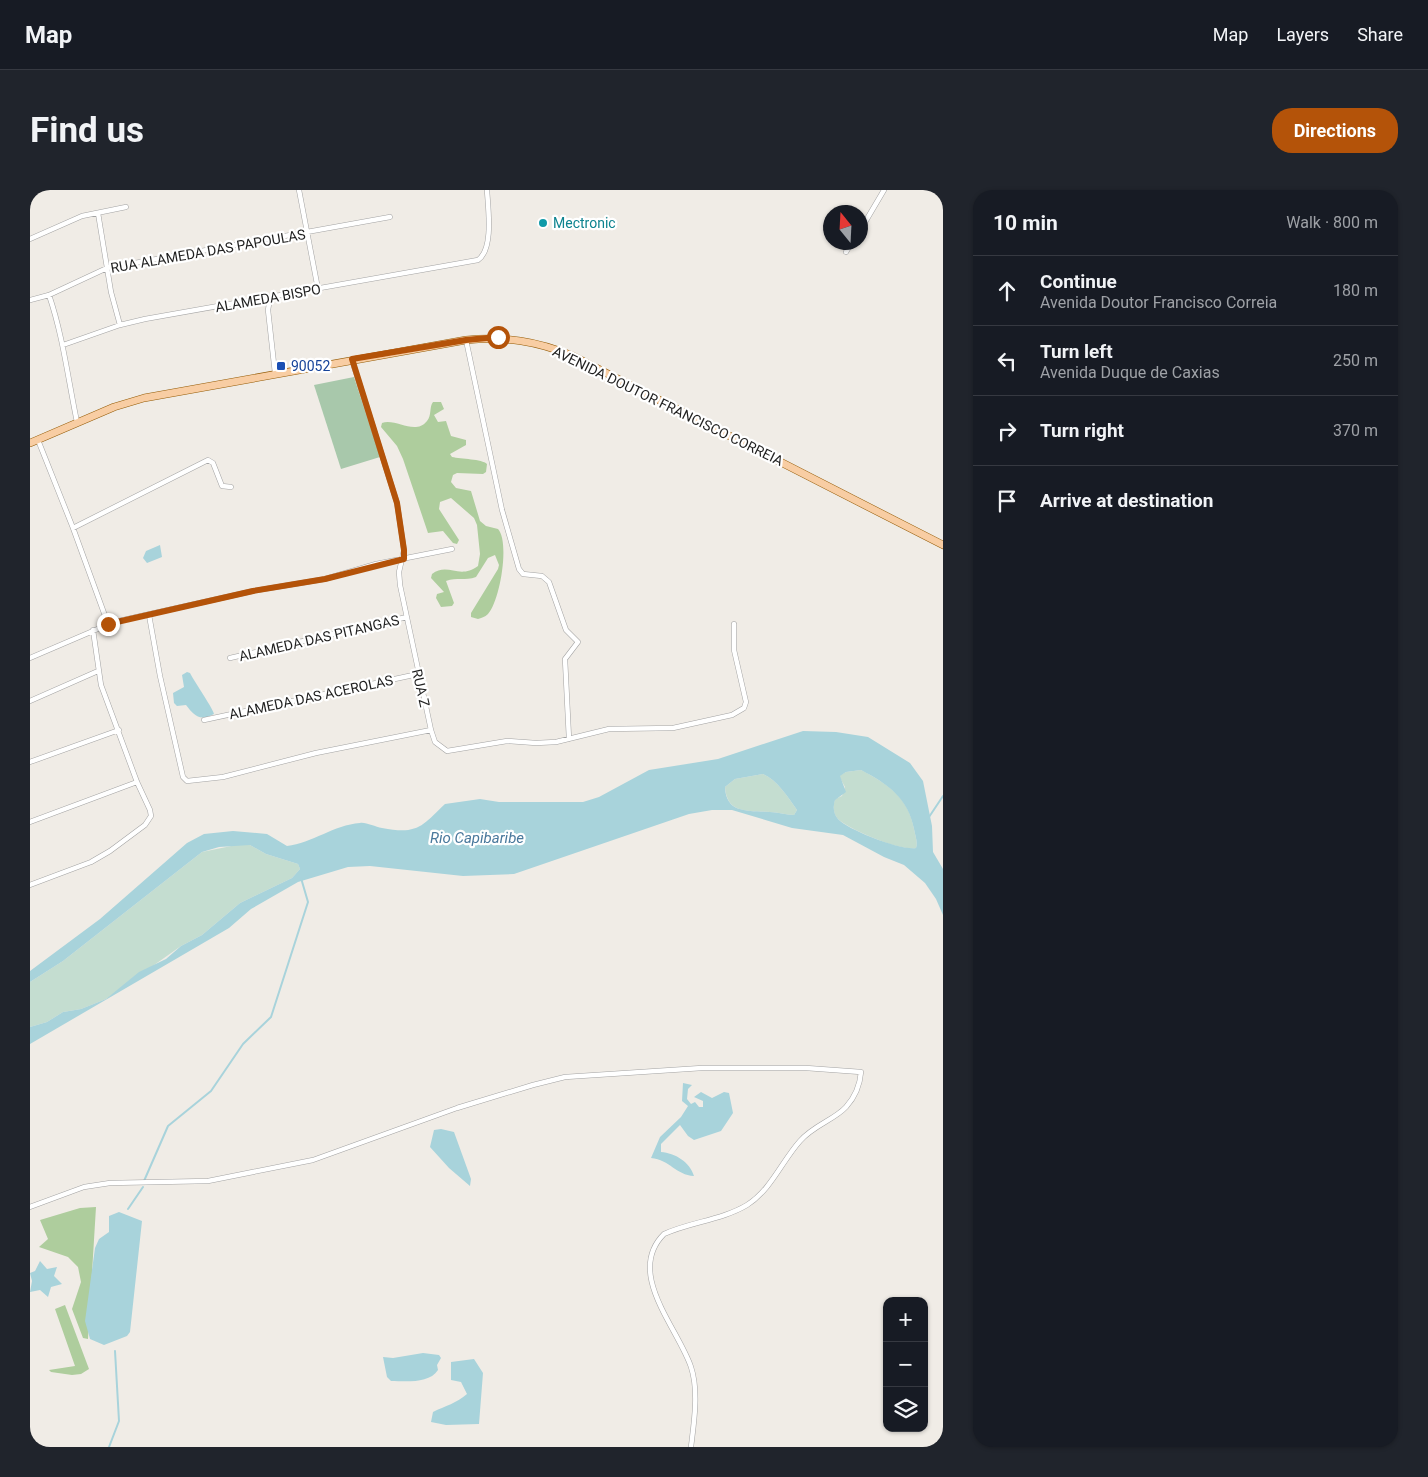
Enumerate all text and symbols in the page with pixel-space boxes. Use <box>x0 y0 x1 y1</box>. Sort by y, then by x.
text: Map <box>25 21 72 49</box>
text: Map <box>1213 24 1248 45</box>
text: Layers <box>1276 24 1329 45</box>
text: Share <box>1357 24 1403 45</box>
button: Directions <box>1272 108 1398 153</box>
text: Find us <box>30 110 144 151</box>
north arrow <box>823 205 868 250</box>
text: 10 min <box>993 211 1058 235</box>
text: Walk · 800 m <box>1286 213 1378 232</box>
place label: Mectronic <box>553 215 616 231</box>
marker: Mectronic <box>537 217 549 229</box>
street label: RUA ALAMEDA DAS PAPOULAS <box>109 226 307 276</box>
text: Continue <box>1040 270 1117 293</box>
icon: ahead <box>993 277 1021 305</box>
street label: ALAMEDA BISPO <box>214 281 322 315</box>
text: 180 m <box>1333 281 1378 300</box>
text: Avenida Doutor Francisco Correia <box>1040 293 1277 312</box>
route start <box>487 326 510 349</box>
text: Turn left <box>1040 340 1113 363</box>
street label: AVENIDA DOUTOR FRANCISCO CORREIA <box>550 343 786 469</box>
icon: left <box>993 347 1021 375</box>
text: 250 m <box>1333 351 1378 370</box>
place label: 90052 <box>291 358 330 374</box>
marker: 90052 <box>275 360 287 372</box>
text: Avenida Duque de Caxias <box>1040 363 1220 382</box>
icon: right <box>993 417 1021 445</box>
text: Turn right <box>1040 419 1124 442</box>
text: 370 m <box>1333 421 1378 440</box>
icon: arrive <box>993 487 1021 515</box>
text: Arrive at destination <box>1040 489 1213 512</box>
street label: ALAMEDA DAS PITANGAS <box>237 612 401 664</box>
route end <box>97 613 120 636</box>
street label: RUA Z <box>409 667 433 709</box>
street label: ALAMEDA DAS ACEROLAS <box>228 672 394 722</box>
water label: Rio Capibaribe <box>430 829 524 847</box>
map controls <box>883 1297 928 1432</box>
button: + <box>883 1297 928 1342</box>
button: − <box>883 1342 928 1387</box>
button: layers <box>883 1387 928 1432</box>

